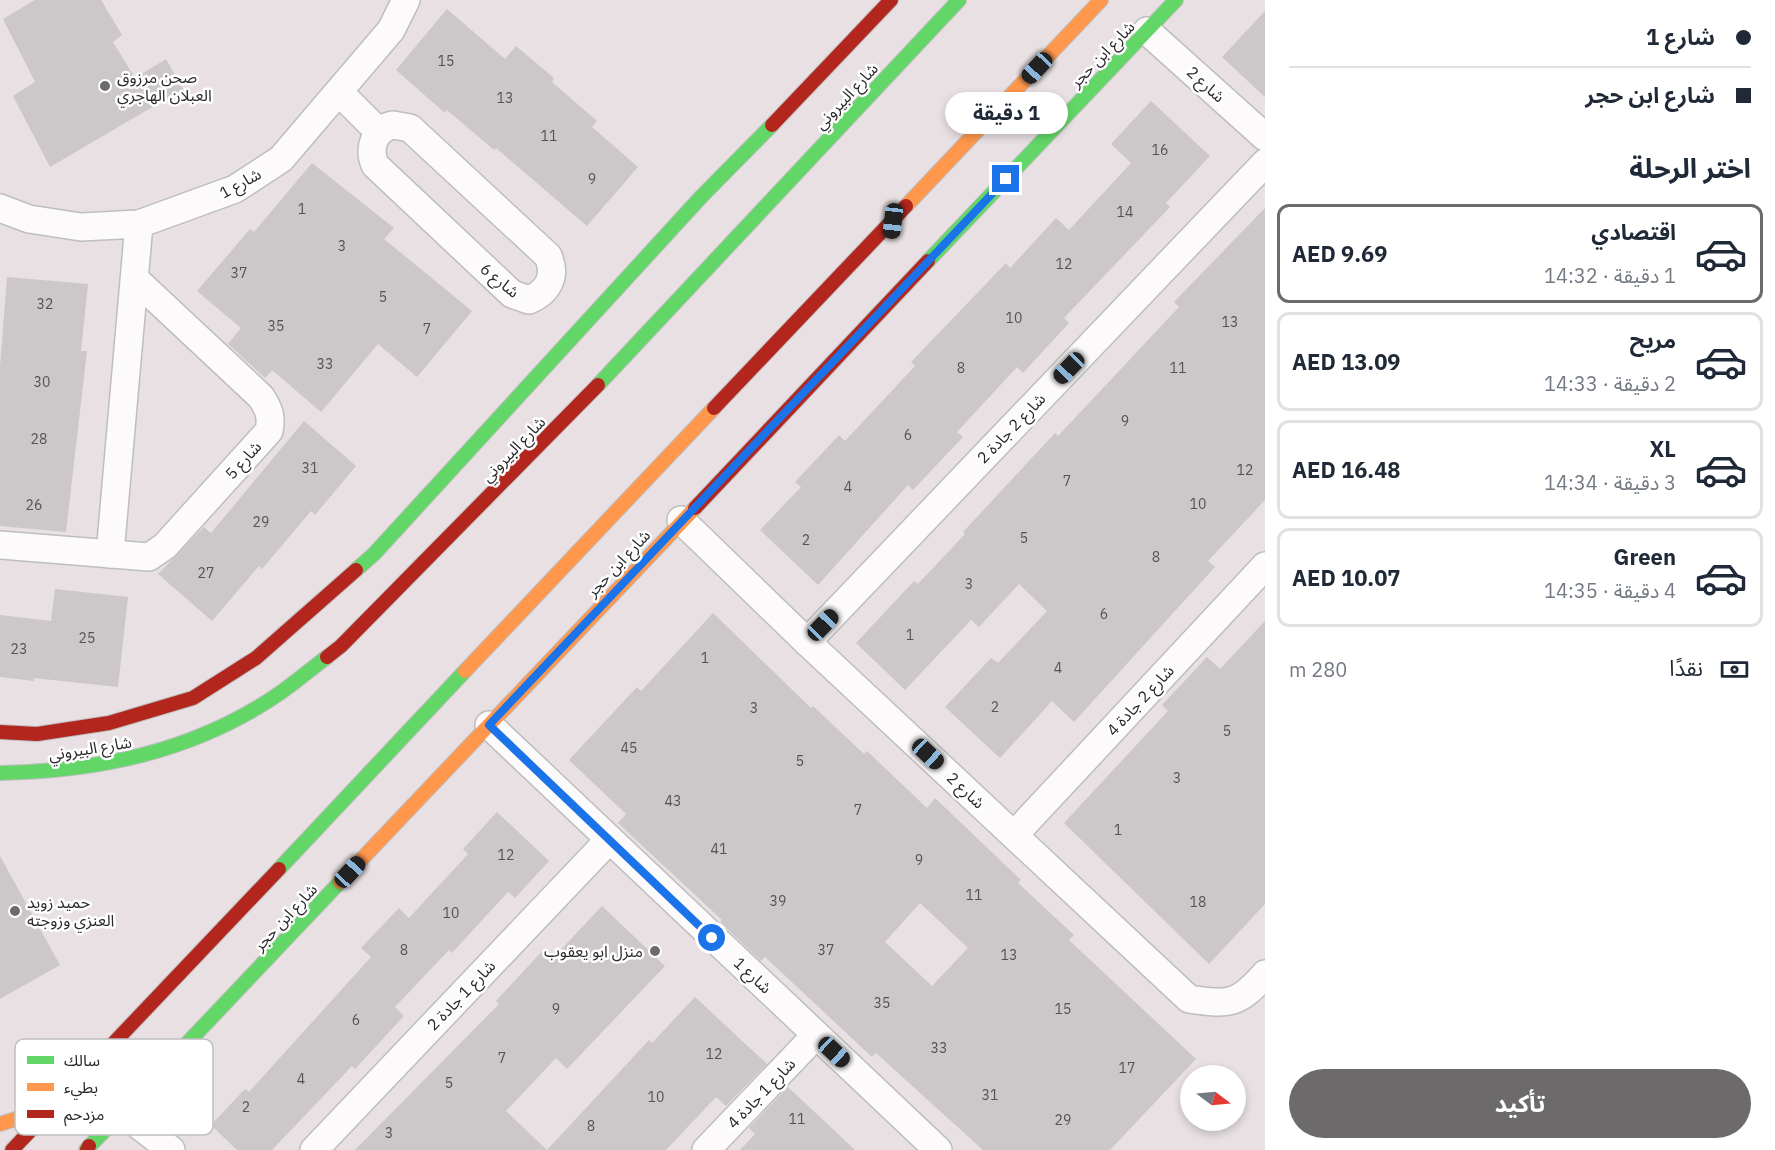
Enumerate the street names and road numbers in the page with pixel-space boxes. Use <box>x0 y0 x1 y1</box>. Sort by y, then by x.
street label: شارع ابن حجر <box>1065 17 1141 94</box>
street label: شارع البيروني <box>810 58 884 136</box>
street label: شارع 2 <box>1181 62 1229 109</box>
street label: شارع 1 <box>216 163 266 205</box>
street label: شارع 6 <box>474 258 524 304</box>
street label: شارع 2 جادة 2 <box>973 389 1052 469</box>
street label: شارع البيروني <box>477 412 552 488</box>
street label: شارع 5 <box>221 437 268 485</box>
street label: شارع ابن حجر <box>581 525 656 603</box>
street label: شارع 2 جادة 4 <box>1102 660 1180 742</box>
street label: شارع البيروني <box>47 732 133 767</box>
street label: شارع 2 <box>941 767 989 815</box>
street label: شارع ابن حجر <box>248 879 323 957</box>
street label: شارع 1 <box>728 952 776 1000</box>
street label: شارع 1 جادة 2 <box>423 956 502 1036</box>
street label: شارع 1 جادة 4 <box>723 1054 802 1134</box>

